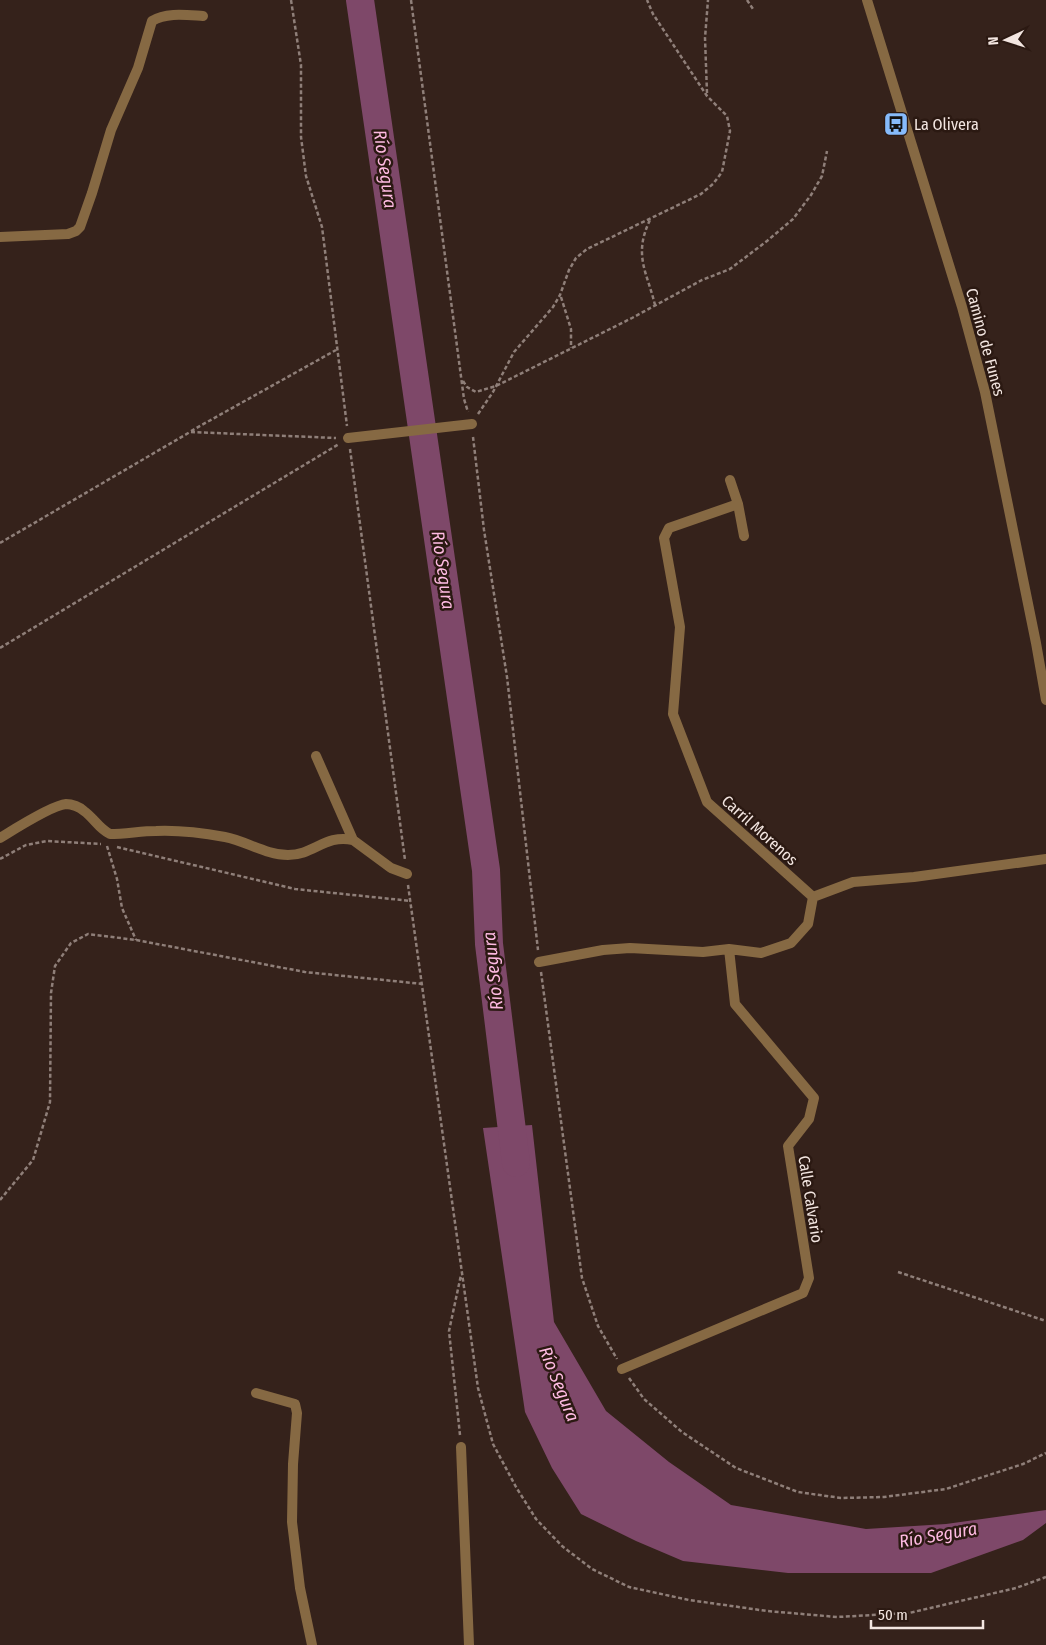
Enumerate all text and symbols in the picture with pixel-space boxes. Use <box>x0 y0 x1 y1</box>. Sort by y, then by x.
north arrow <box>981 15 1031 65</box>
text: N <box>985 36 1002 46</box>
bus stop icon: La Olivera <box>883 111 909 137</box>
place label: La Olivera <box>914 115 979 134</box>
water label: Río Segura <box>369 128 401 210</box>
street label: Camino de Funes <box>962 286 1009 398</box>
water label: Río Segura <box>427 529 459 611</box>
street label: Carril Morenos <box>718 791 802 869</box>
water label: Río Segura <box>478 931 508 1011</box>
street label: Calle Calvario <box>794 1154 827 1244</box>
water label: Río Segura <box>534 1343 584 1425</box>
water label: Río Segura <box>897 1517 979 1553</box>
scale bar <box>871 1598 984 1630</box>
text: 50 m <box>878 1606 908 1624</box>

